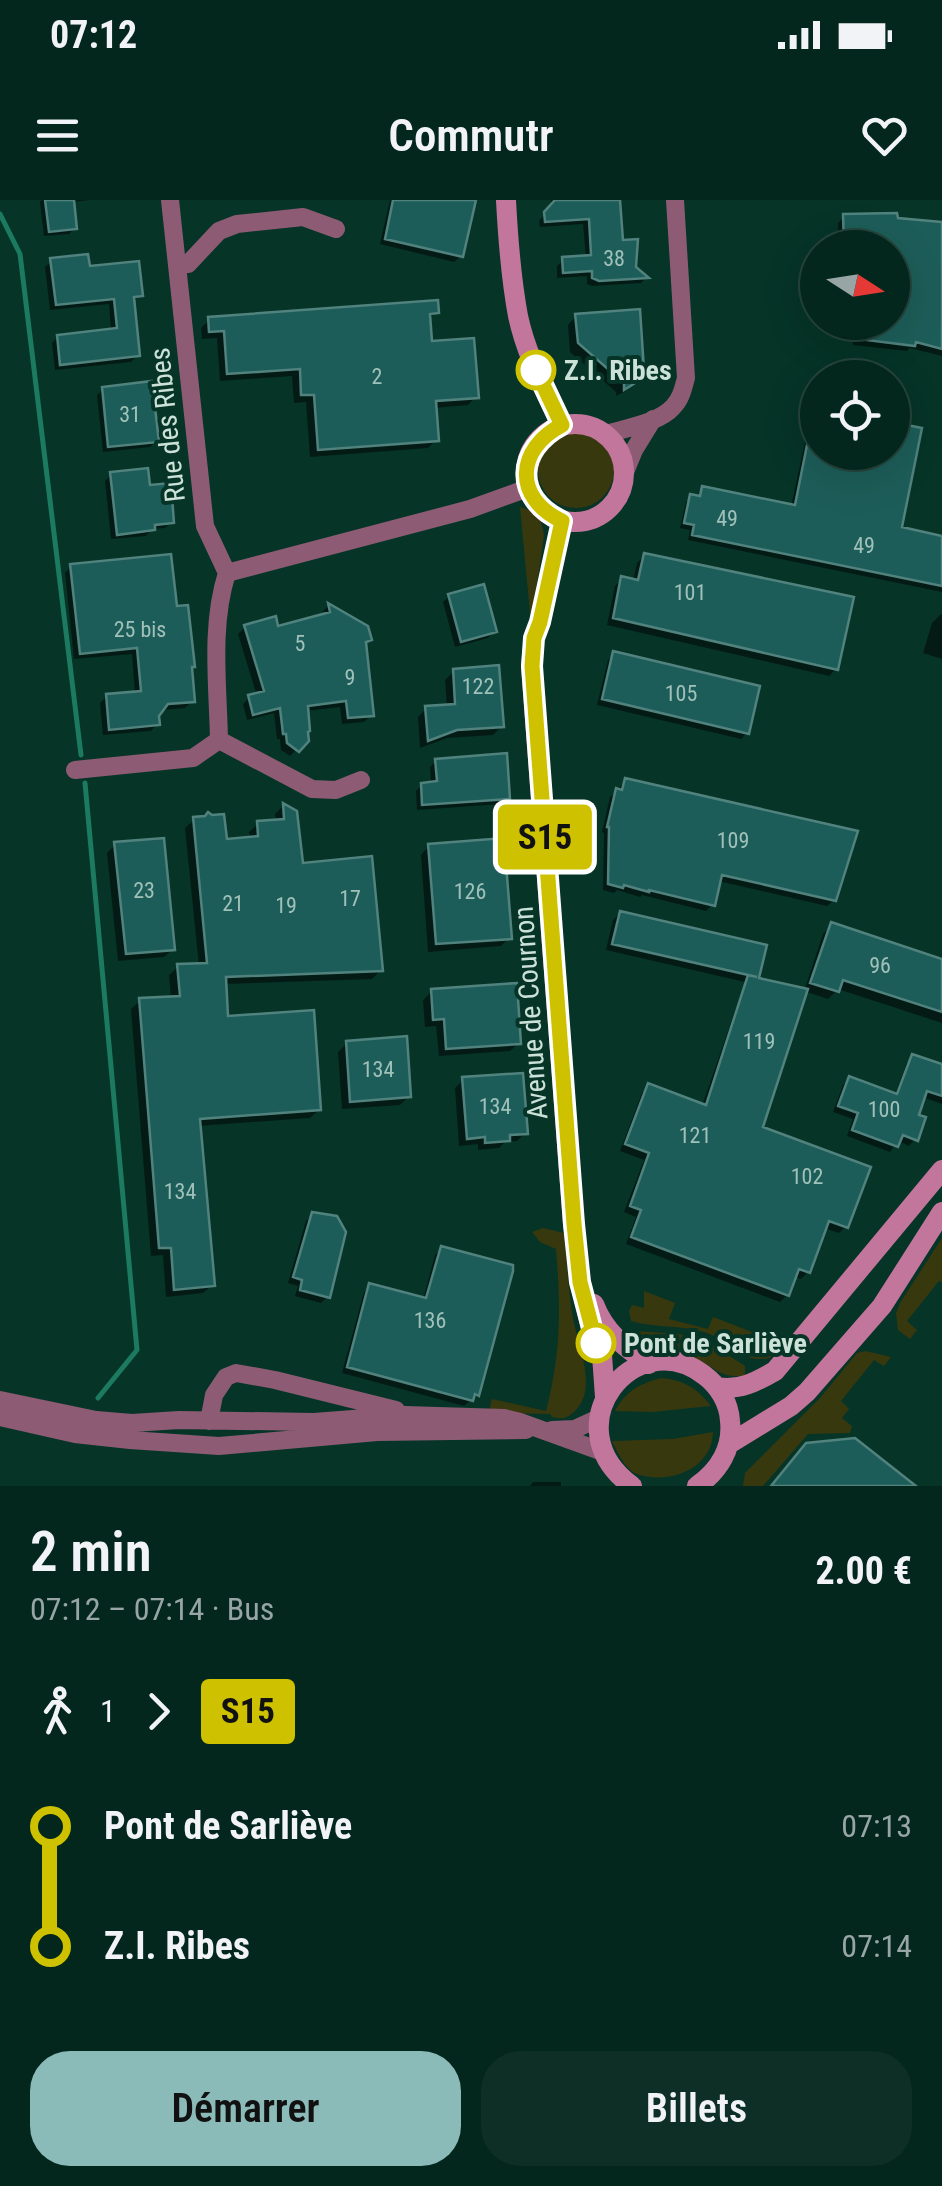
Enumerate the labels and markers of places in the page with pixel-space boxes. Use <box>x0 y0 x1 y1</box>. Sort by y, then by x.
marker: Z.I. Ribes <box>517 351 555 389</box>
place label: Z.I. Ribes <box>564 354 672 387</box>
marker: Pont de Sarliève <box>577 1324 615 1362</box>
place label: Pont de Sarliève <box>624 1327 807 1360</box>

